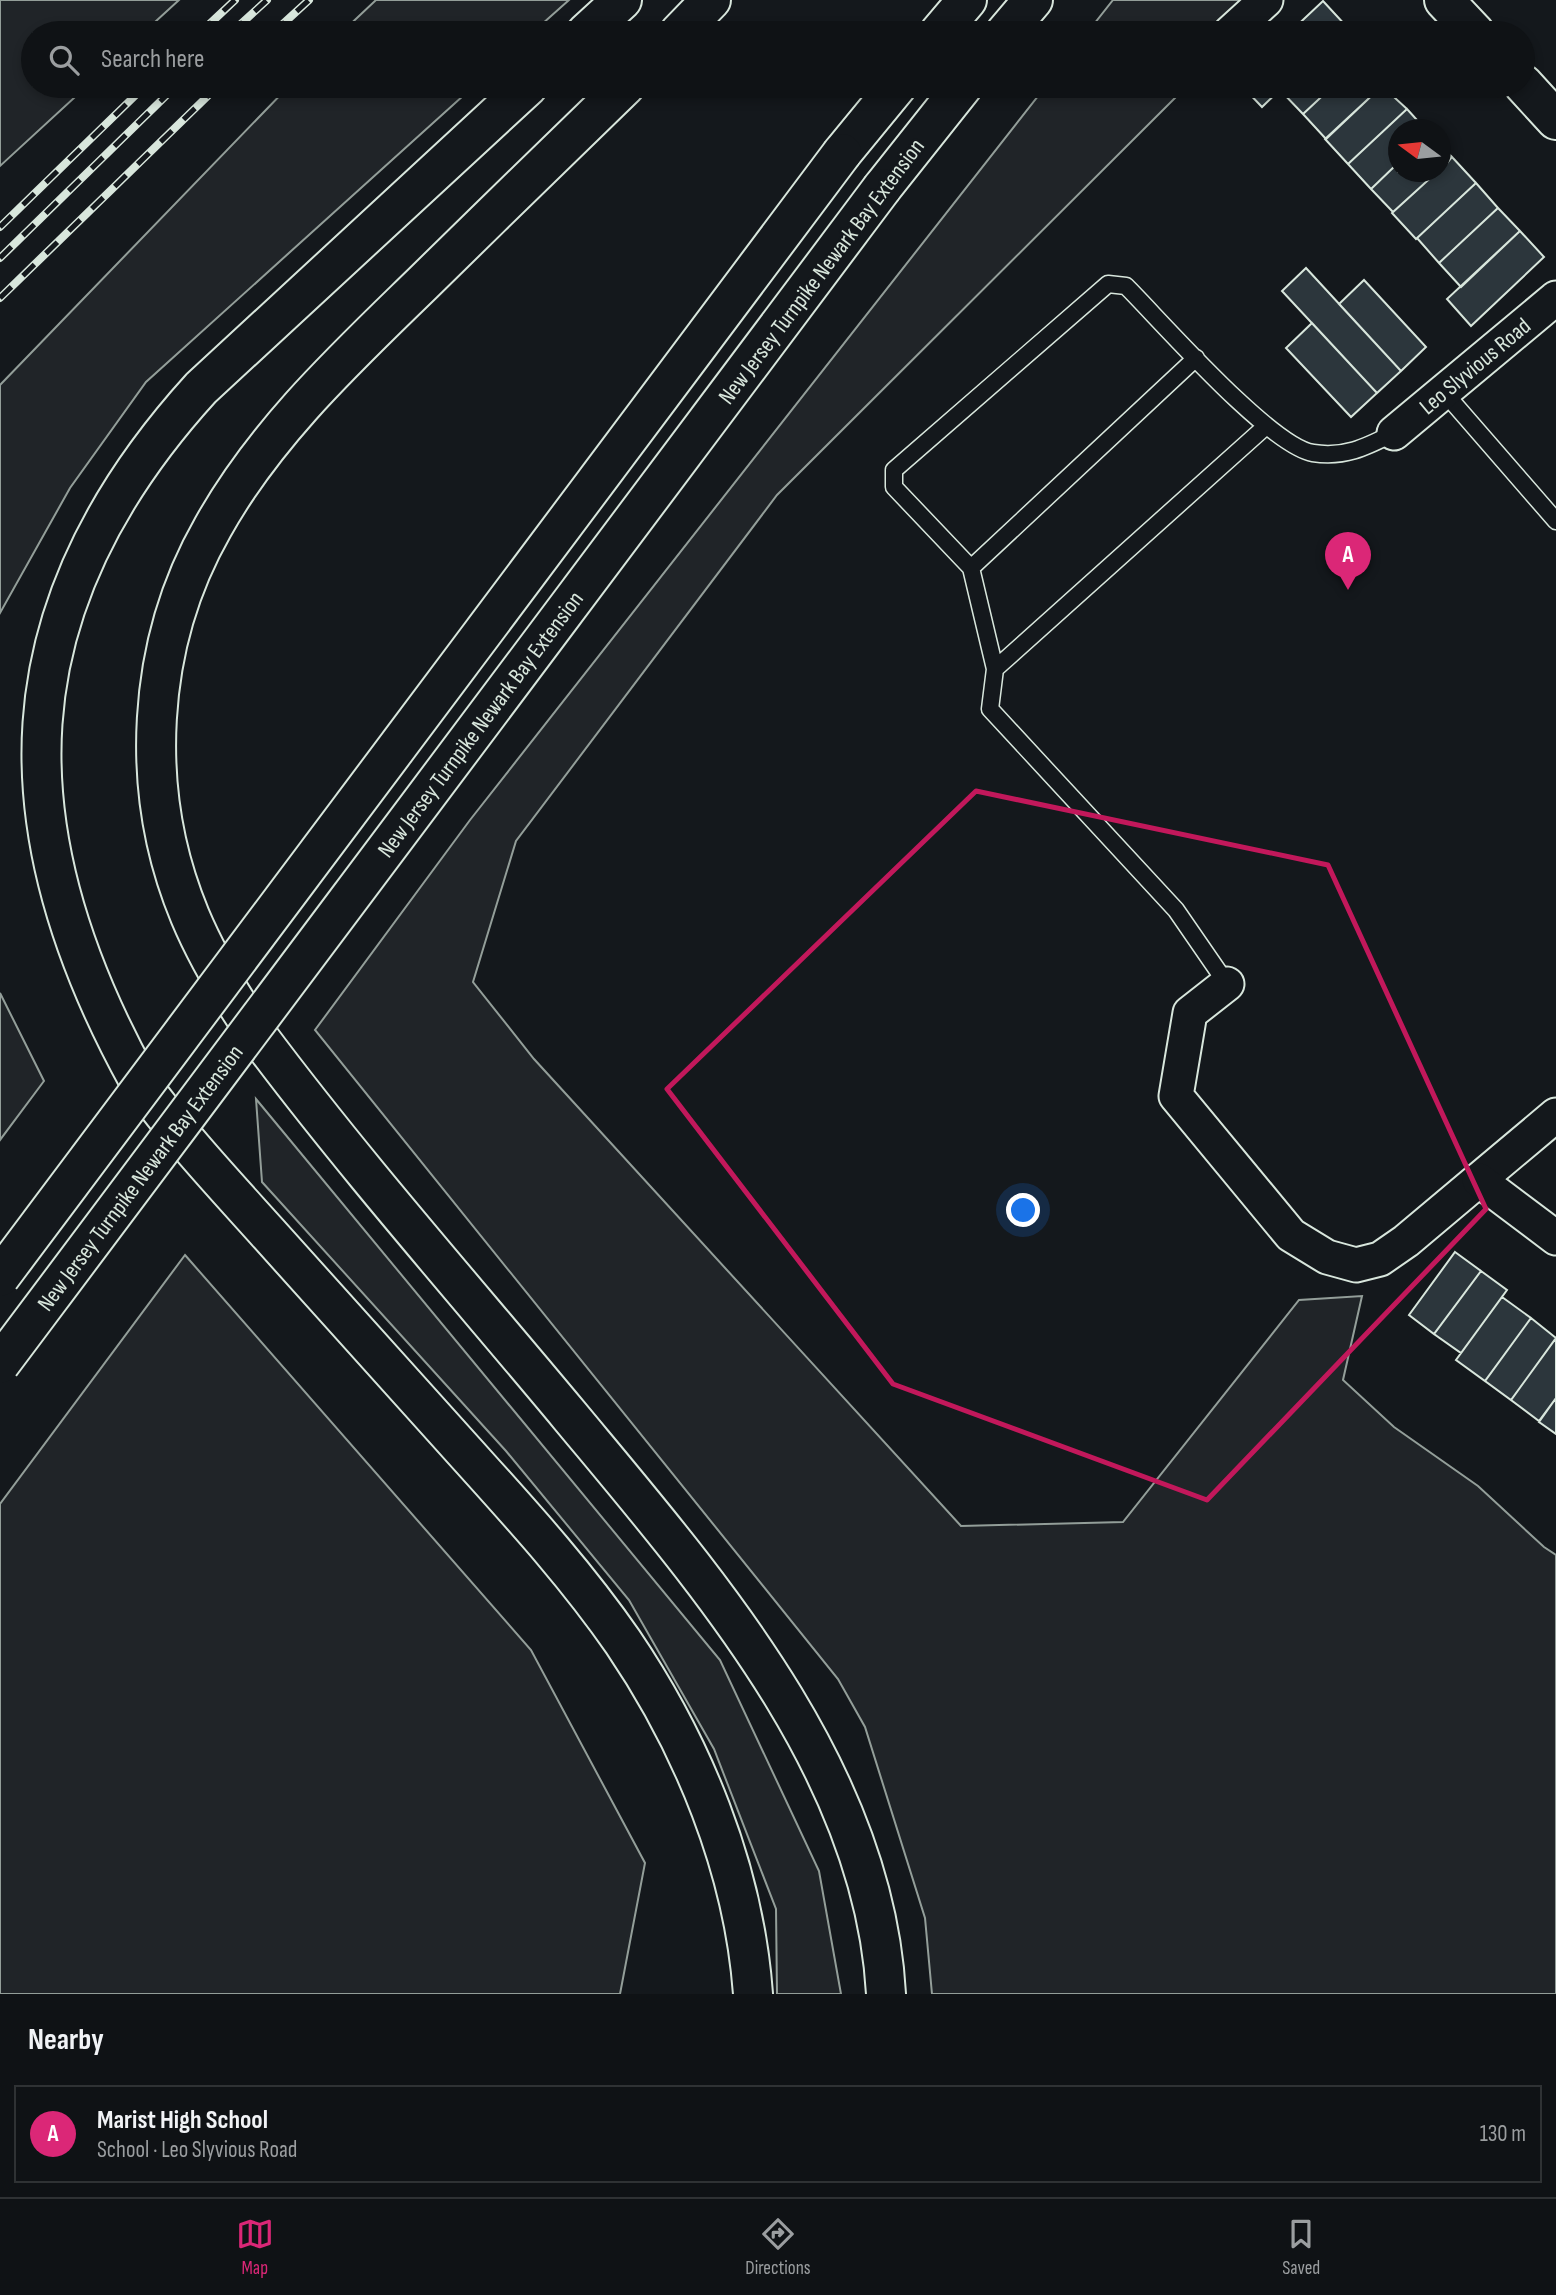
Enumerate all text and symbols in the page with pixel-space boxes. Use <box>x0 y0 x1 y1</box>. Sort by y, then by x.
search box <box>21 21 1535 98</box>
icon: search <box>45 41 83 79</box>
text: Search here <box>101 44 204 75</box>
north arrow <box>1388 119 1451 182</box>
street label: New Jersey Turnpike Newark Bay Extension <box>713 133 931 410</box>
street label: Leo Slyvious Road <box>1414 312 1537 421</box>
pin: A <box>1325 532 1371 590</box>
street label: New Jersey Turnpike Newark Bay Extension <box>372 586 590 863</box>
street label: New Jersey Turnpike Newark Bay Extension <box>32 1040 249 1317</box>
your location <box>1006 1193 1040 1227</box>
text: Nearby <box>28 2022 104 2058</box>
text: Marist High School <box>97 2105 268 2136</box>
text: A <box>48 2120 58 2148</box>
text: 130 m <box>1480 2120 1526 2148</box>
text: School · Leo Slyvious Road <box>97 2136 297 2164</box>
tab: Map <box>236 2215 274 2280</box>
tab: Directions <box>745 2215 811 2280</box>
tab: Saved <box>1282 2215 1320 2280</box>

